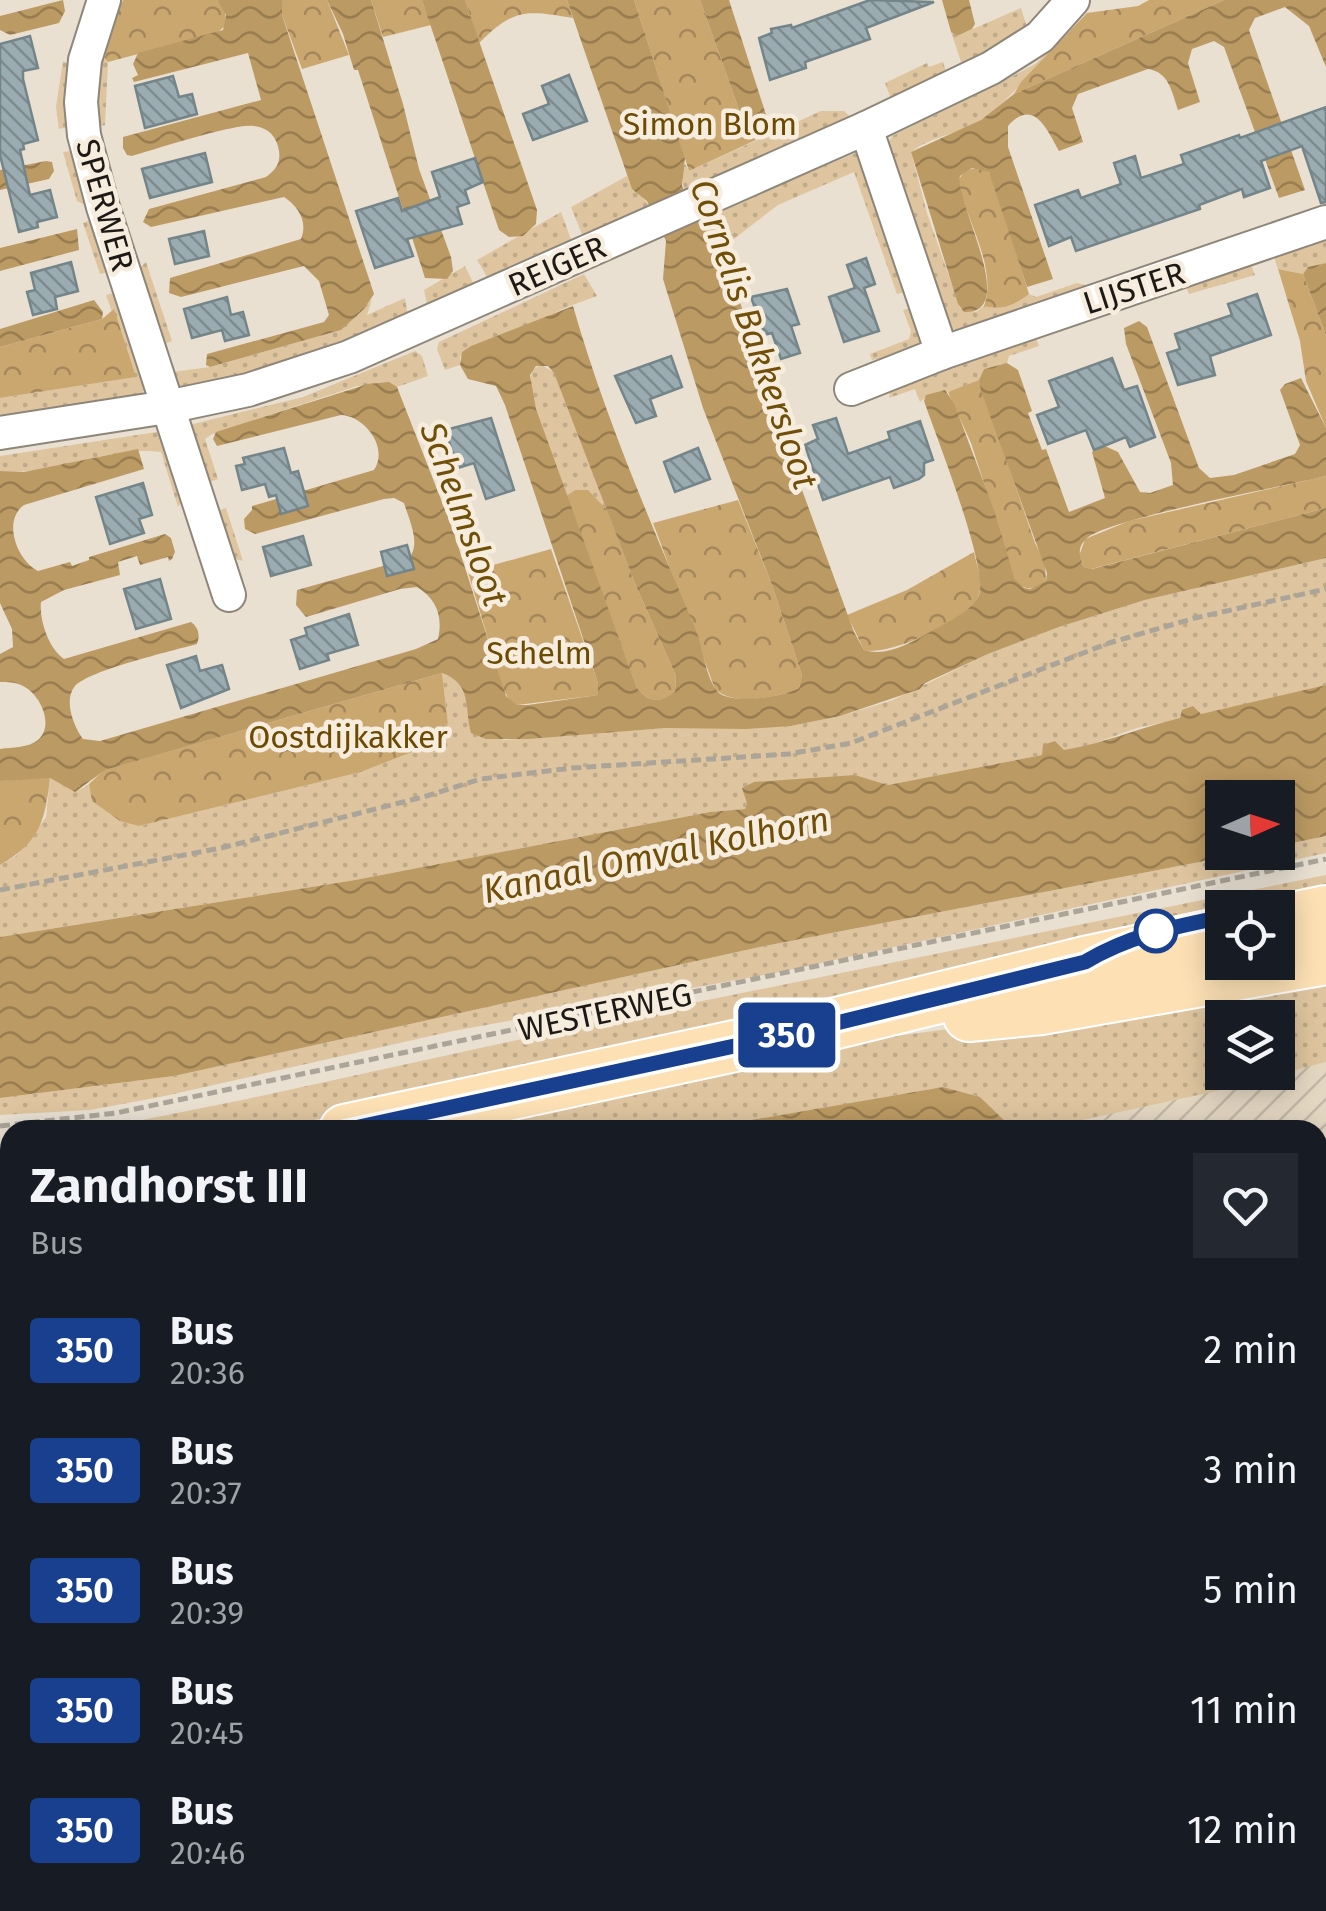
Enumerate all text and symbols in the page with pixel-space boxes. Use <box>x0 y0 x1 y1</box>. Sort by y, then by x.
park label: Simon Blom <box>623 105 797 143</box>
street label: SPERWER <box>68 135 142 275</box>
water label: Cornelis Bakkersloot <box>681 174 827 495</box>
street label: REIGER <box>502 228 612 304</box>
street label: LIJSTER <box>1078 254 1190 322</box>
water label: Schelmsloot <box>411 415 517 612</box>
park label: Schelm <box>486 634 592 672</box>
park label: Oostdijkakker <box>248 718 448 756</box>
north arrow <box>1205 780 1295 870</box>
map controls <box>1205 780 1295 1090</box>
water label: Kanaal Omval Kolhorn <box>479 798 833 912</box>
button: locate <box>1205 890 1295 980</box>
unlabelled marker <box>1135 910 1177 952</box>
street label: WESTERWEG <box>515 975 695 1049</box>
button: layers <box>1205 1000 1295 1090</box>
line badge: 350 <box>730 1002 844 1068</box>
text: 350 <box>758 1014 816 1056</box>
button: heart <box>1193 1153 1298 1258</box>
text: Zandhorst III <box>30 1157 308 1215</box>
text: Bus <box>30 1224 83 1262</box>
text: Bus <box>170 1308 234 1354</box>
text: 2 min <box>1204 1327 1298 1373</box>
text: 350 <box>56 1329 114 1371</box>
text: 20:36 <box>170 1354 245 1392</box>
text: Bus <box>170 1428 234 1474</box>
text: 3 min <box>1203 1447 1298 1493</box>
text: 350 <box>56 1449 114 1491</box>
text: 20:37 <box>170 1474 242 1512</box>
text: Bus <box>170 1548 234 1594</box>
text: 5 min <box>1203 1567 1298 1613</box>
text: 350 <box>56 1569 114 1611</box>
text: 20:39 <box>170 1594 244 1632</box>
text: Bus <box>170 1668 234 1714</box>
text: 11 min <box>1190 1687 1298 1733</box>
text: 350 <box>56 1689 114 1731</box>
text: 20:45 <box>170 1714 244 1752</box>
text: Bus <box>170 1788 234 1834</box>
text: 12 min <box>1187 1807 1298 1853</box>
text: 350 <box>56 1809 114 1851</box>
text: 20:46 <box>170 1834 245 1872</box>

